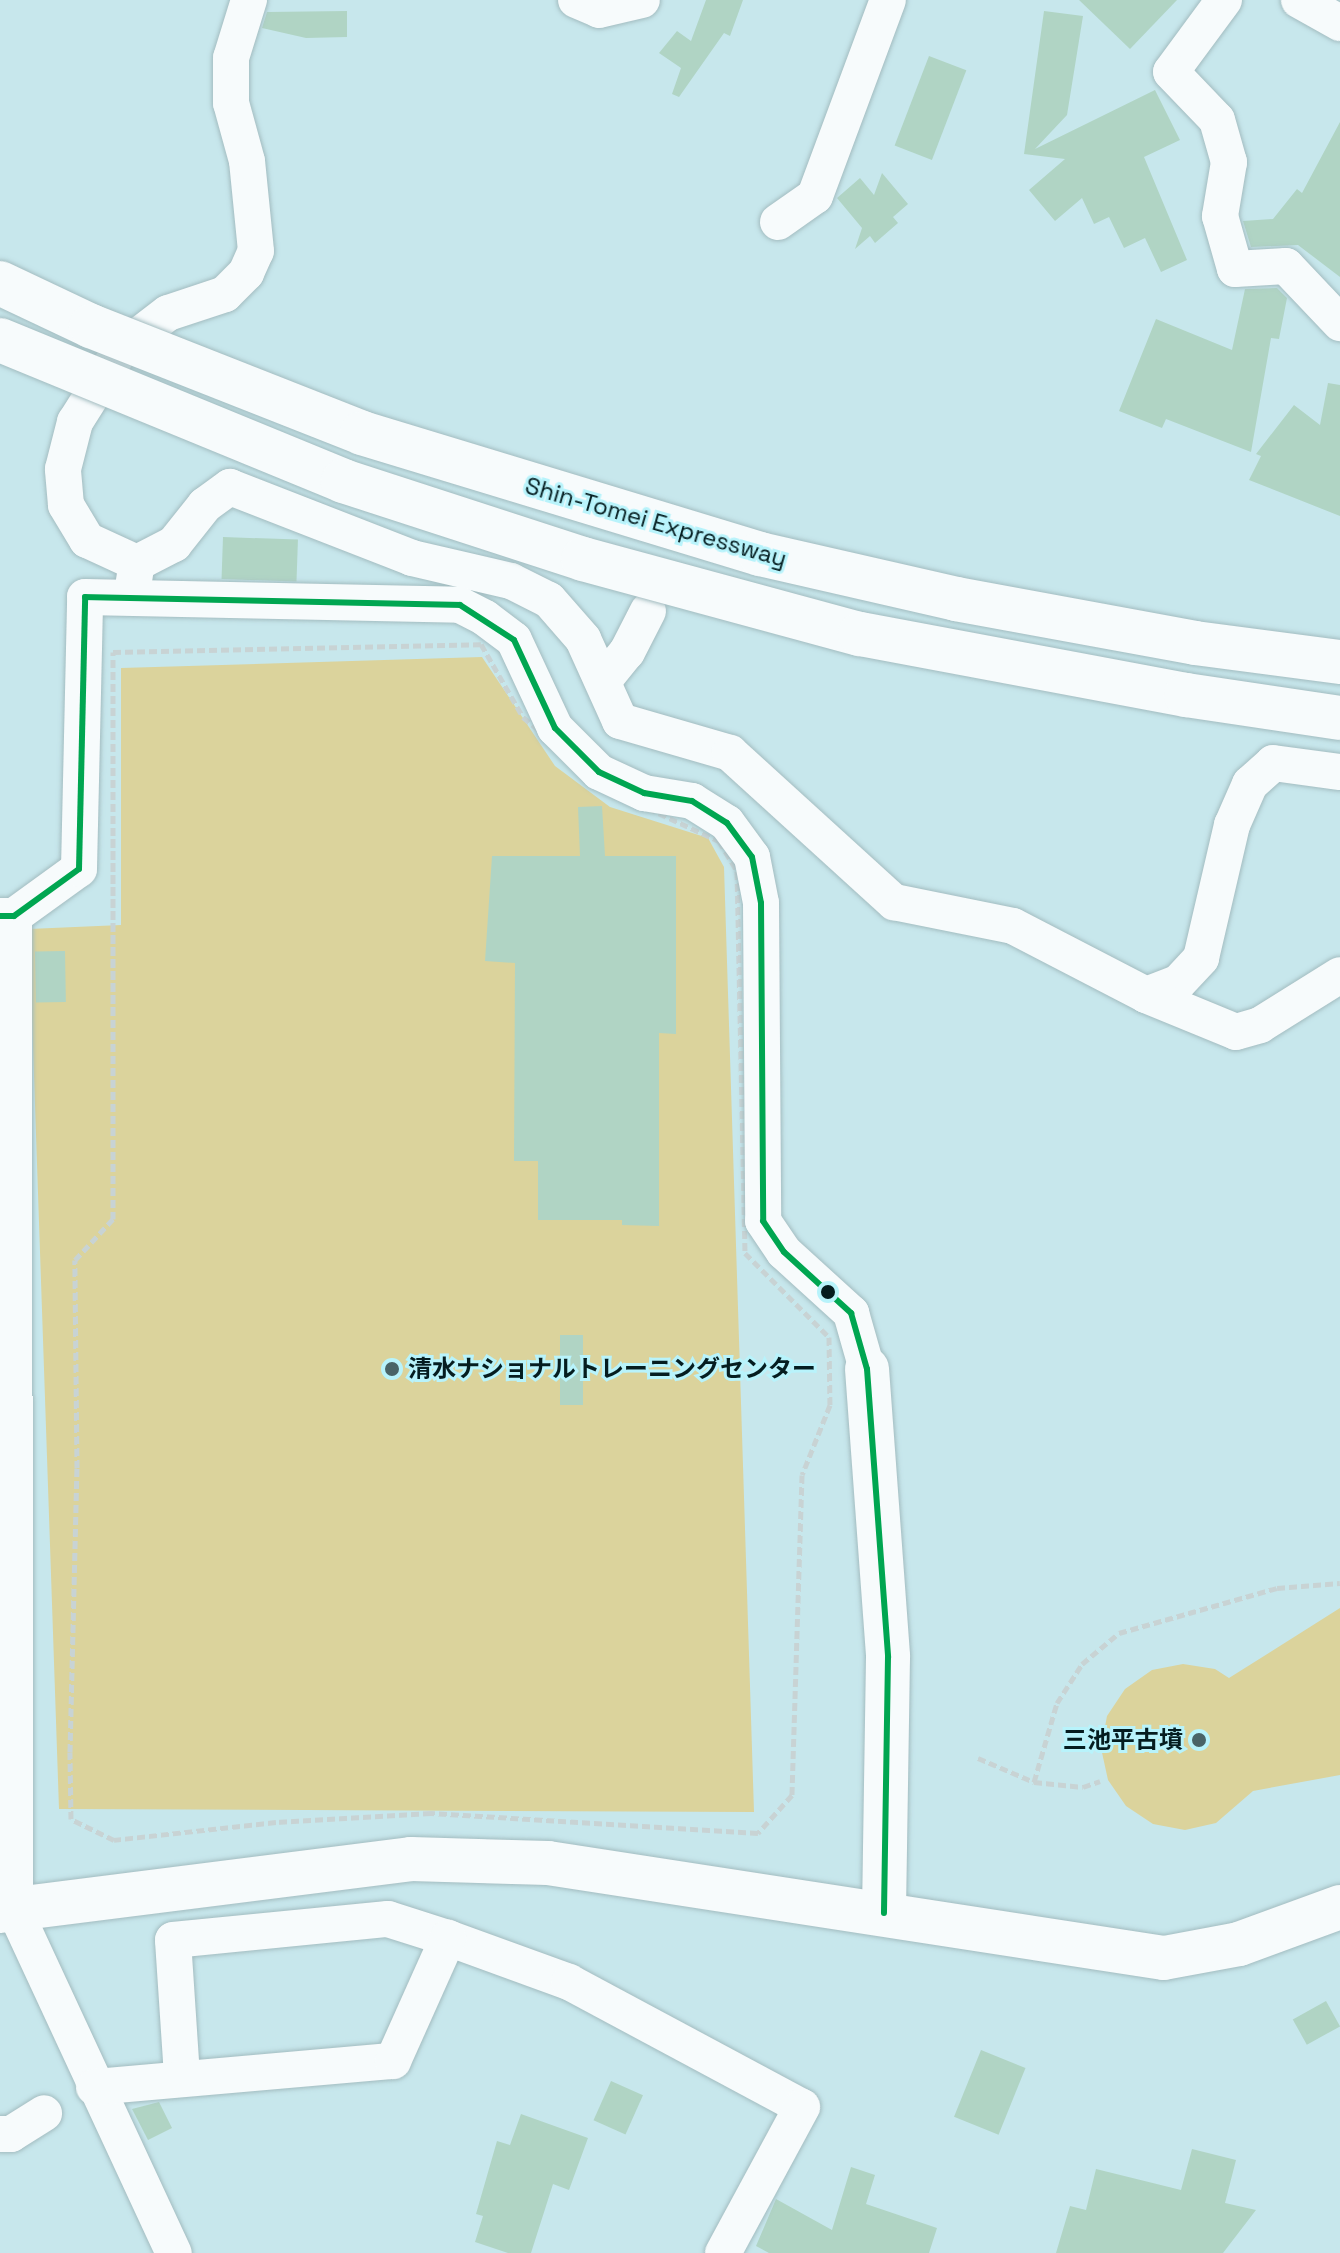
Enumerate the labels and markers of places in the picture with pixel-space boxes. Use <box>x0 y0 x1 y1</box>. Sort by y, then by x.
unlabelled marker <box>820 1284 836 1300</box>
place label: 清水ナショナルトレーニングセンター <box>408 1355 816 1383</box>
marker: 清水ナショナルトレーニングセンター <box>383 1360 401 1378</box>
place label: 三池平古墳 <box>1063 1726 1183 1754</box>
marker: 三池平古墳 <box>1190 1731 1208 1749</box>

